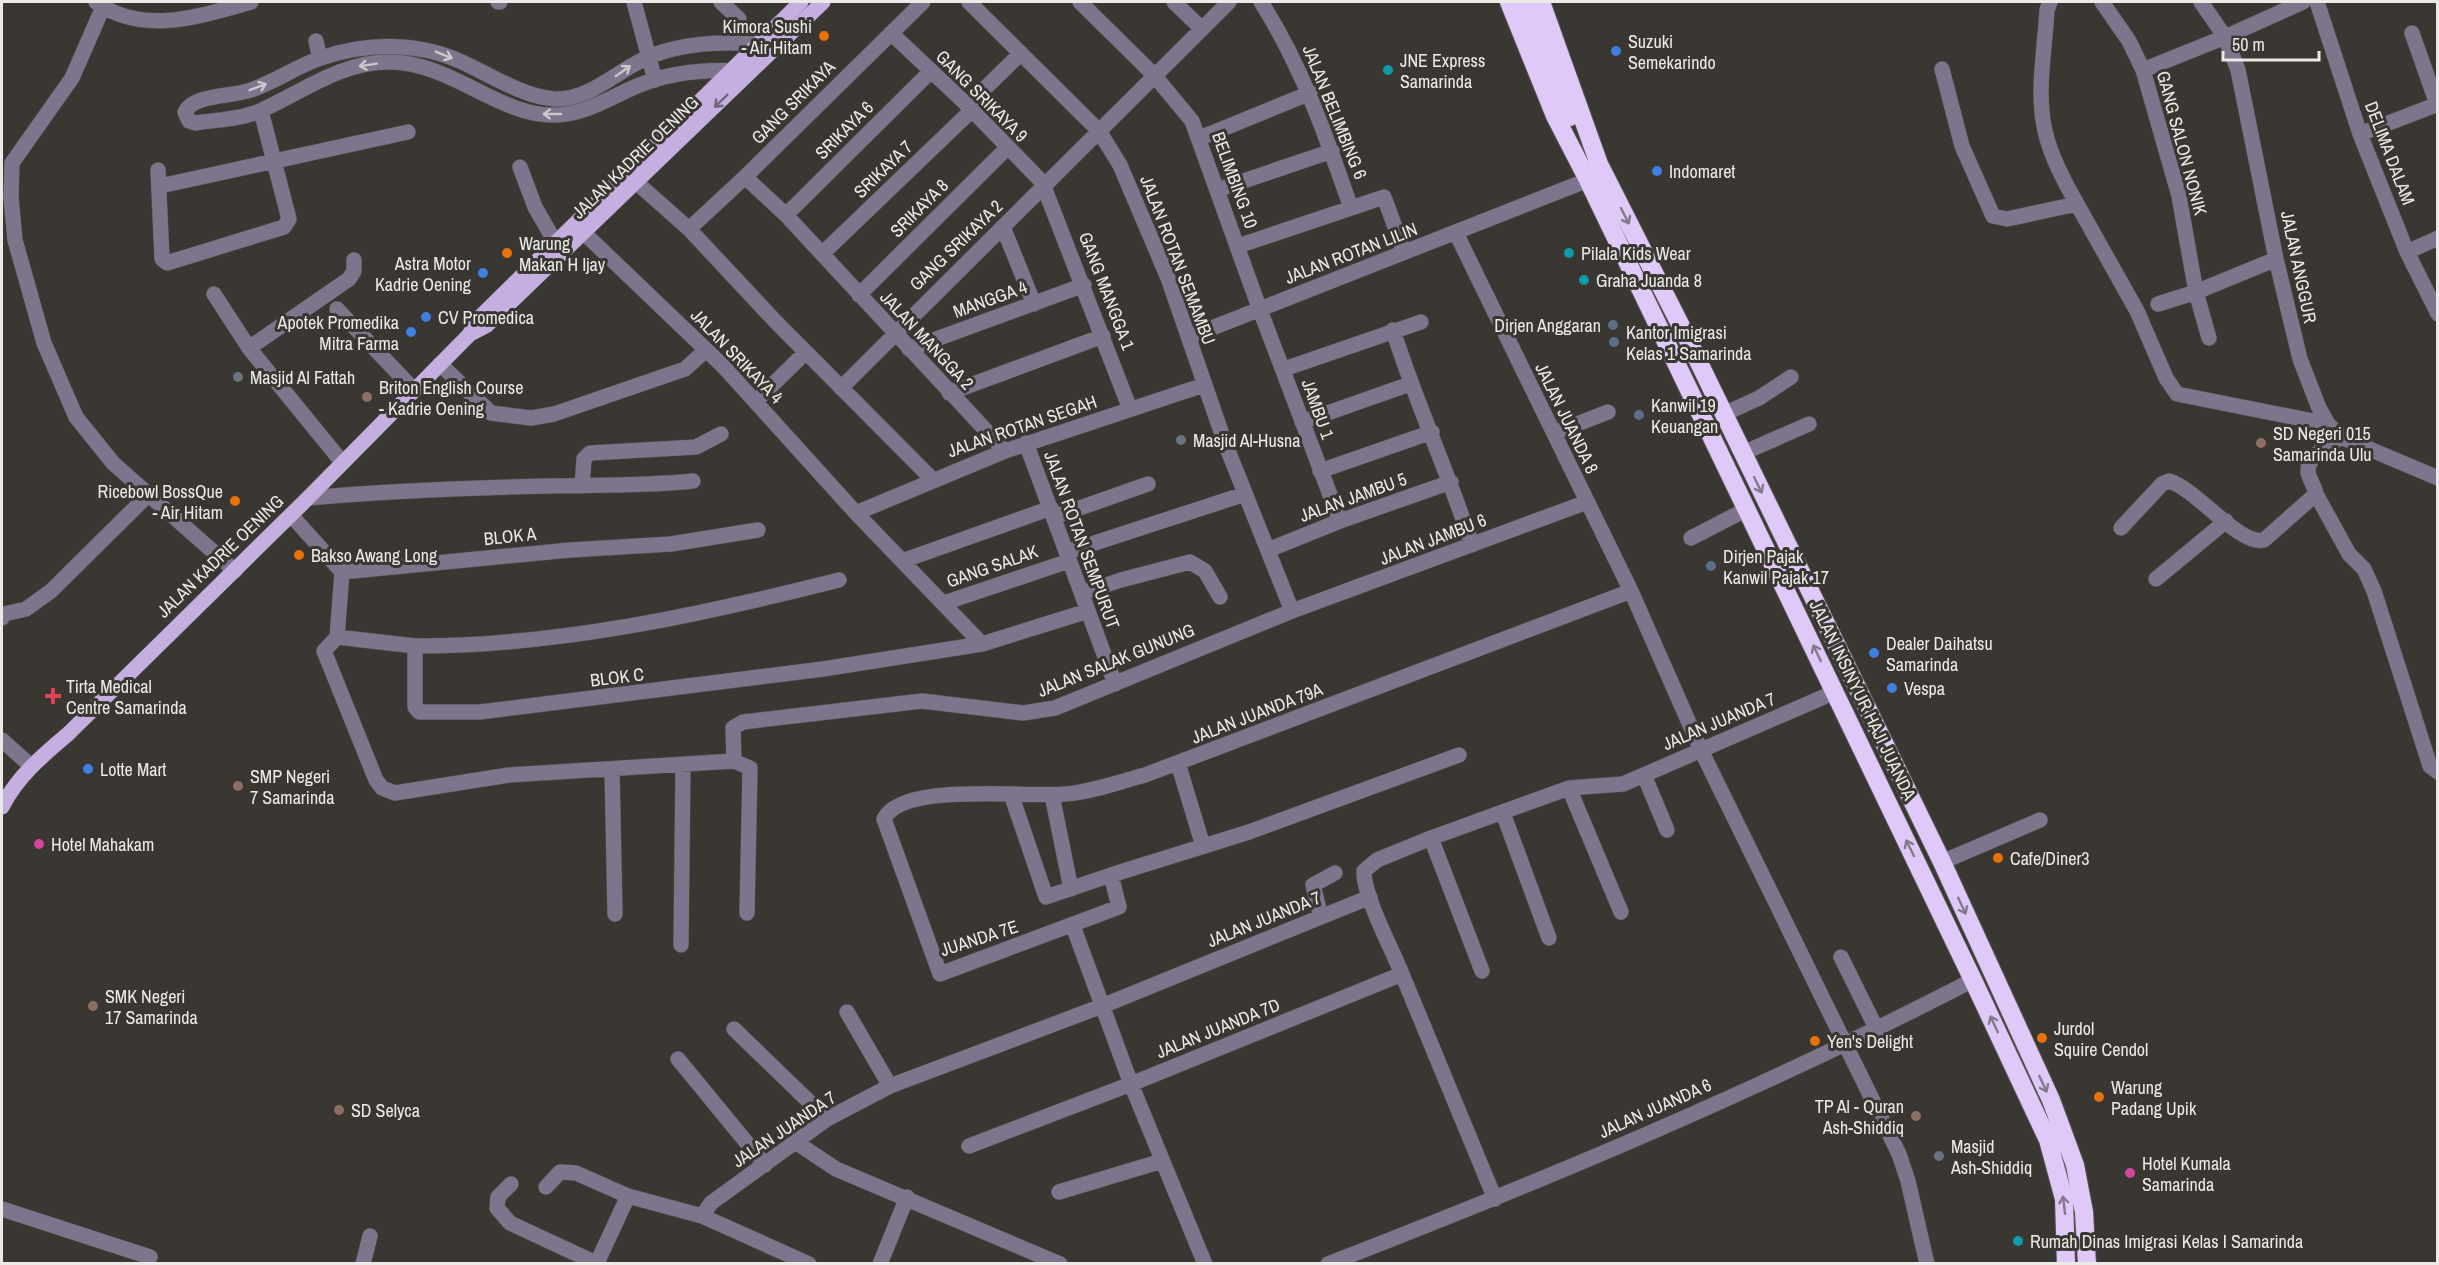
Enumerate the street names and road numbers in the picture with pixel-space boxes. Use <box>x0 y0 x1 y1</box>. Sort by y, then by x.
street label: JALAN BELIMBING 6 <box>1297 41 1373 183</box>
street label: GANG SRIKAYA 9 <box>930 44 1034 148</box>
street label: GANG SRIKAYA <box>745 54 841 150</box>
street label: GANG SALON NONIK <box>2151 68 2213 218</box>
street label: JALAN KADRIE OENING <box>566 90 704 224</box>
street label: SRIKAYA 6 <box>809 95 879 165</box>
street label: DELIMA DALAM <box>2359 98 2421 208</box>
street label: BELIMBING 10 <box>1206 128 1264 232</box>
street label: SRIKAYA 7 <box>848 135 918 203</box>
street label: JALAN ROTAN SEMAMBU <box>1134 172 1222 348</box>
street label: SRIKAYA 8 <box>884 173 954 243</box>
street label: GANG SRIKAYA 2 <box>904 194 1008 296</box>
street label: JALAN ANGGUR <box>2275 209 2323 326</box>
street label: JALAN ROTAN LILIN <box>1281 216 1421 290</box>
street label: GANG MANGGA 1 <box>1073 228 1141 354</box>
street label: MANGGA 4 <box>949 274 1031 324</box>
street label: JALAN MANGGA 2 <box>874 285 980 395</box>
street label: JALAN SRIKAYA 4 <box>685 303 789 409</box>
street label: JALAN JUANDA 8 <box>1529 358 1605 478</box>
street label: JAMBU 1 <box>1296 375 1341 443</box>
street label: JALAN ROTAN SEGAH <box>944 389 1100 463</box>
street label: JALAN ROTAN SEMPURUT <box>1038 448 1126 632</box>
street label: JALAN JAMBU 5 <box>1296 466 1410 528</box>
street label: JALAN KADRIE OENING <box>151 489 289 623</box>
street label: JALAN JAMBU 6 <box>1376 507 1490 571</box>
street label: BLOK A <box>483 521 538 551</box>
street label: GANG SALAK <box>943 539 1041 593</box>
street label: JALAN INSINYUR HAJI JUANDA <box>1804 596 1922 804</box>
street label: JALAN SALAK GUNUNG <box>1034 617 1198 703</box>
street label: BLOK C <box>589 661 645 693</box>
street label: JALAN JUANDA 79A <box>1188 676 1326 750</box>
street label: JALAN JUANDA 7 <box>1659 686 1779 756</box>
street label: JALAN JUANDA 7 <box>1203 885 1325 953</box>
street label: JUANDA 7E <box>937 914 1021 962</box>
street label: JALAN JUANDA 7D <box>1152 992 1284 1064</box>
street label: JALAN JUANDA 6 <box>1595 1072 1715 1144</box>
street label: JALAN JUANDA 7 <box>727 1085 841 1173</box>

